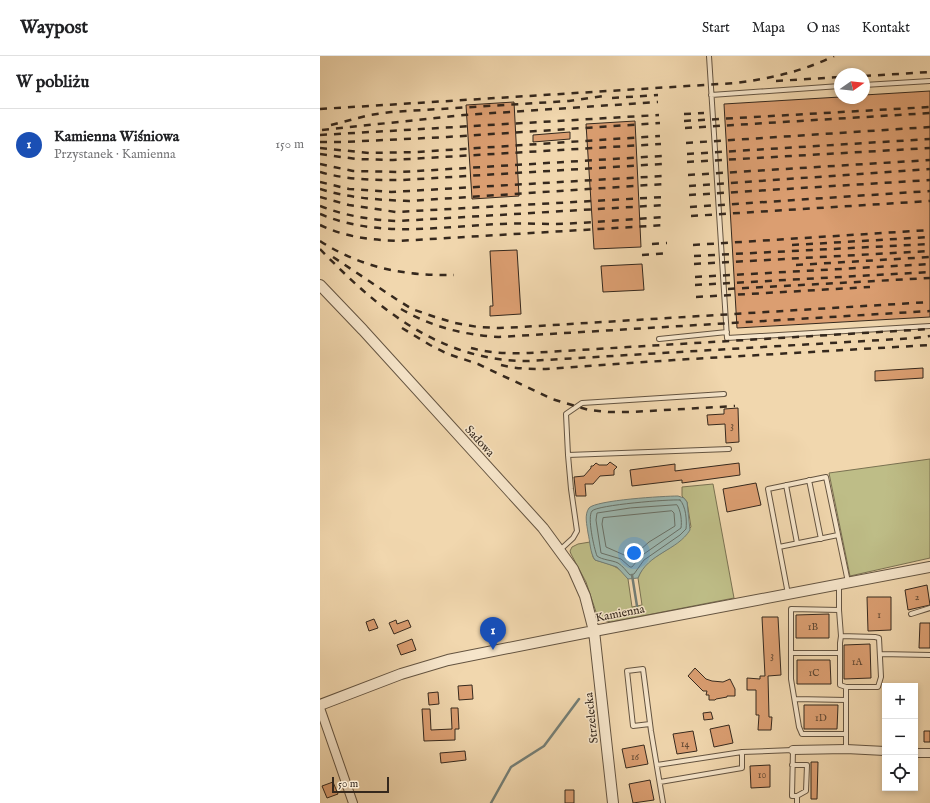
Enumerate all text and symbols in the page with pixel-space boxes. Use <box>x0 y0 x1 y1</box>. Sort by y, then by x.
text: Waypost <box>20 16 88 40</box>
text: Start <box>702 19 730 37</box>
text: Mapa <box>752 19 785 37</box>
text: O nas <box>807 19 840 37</box>
text: Kontakt <box>862 19 910 37</box>
north arrow <box>834 68 870 104</box>
text: W pobliżu <box>16 72 89 93</box>
text: Kamienna Wiśniowa <box>54 127 179 146</box>
text: 1 <box>27 136 31 153</box>
text: 150 m <box>275 136 304 153</box>
text: Przystanek · Kamienna <box>54 146 176 163</box>
house number: 3 <box>730 420 734 433</box>
street label: Sadowa <box>462 423 498 461</box>
your location <box>624 543 644 563</box>
house number: 2 <box>915 591 920 604</box>
street label: Kamienna <box>594 601 647 626</box>
house number: 1 <box>877 609 881 622</box>
pin: 1 <box>480 617 506 650</box>
house number: 1B <box>808 621 819 634</box>
house number: 3 <box>770 650 774 663</box>
house number: 1A <box>852 656 862 669</box>
house number: 1C <box>809 667 819 680</box>
map controls <box>882 683 918 791</box>
button: + <box>882 683 918 719</box>
street label: Strzelecka <box>581 691 602 744</box>
house number: 1D <box>815 712 827 725</box>
button: − <box>882 719 918 755</box>
house number: 14 <box>681 738 689 751</box>
house number: 16 <box>631 751 640 764</box>
button: locate <box>882 755 918 791</box>
house number: 10 <box>758 769 766 782</box>
scale bar <box>332 775 389 794</box>
text: 50 m <box>338 777 358 791</box>

